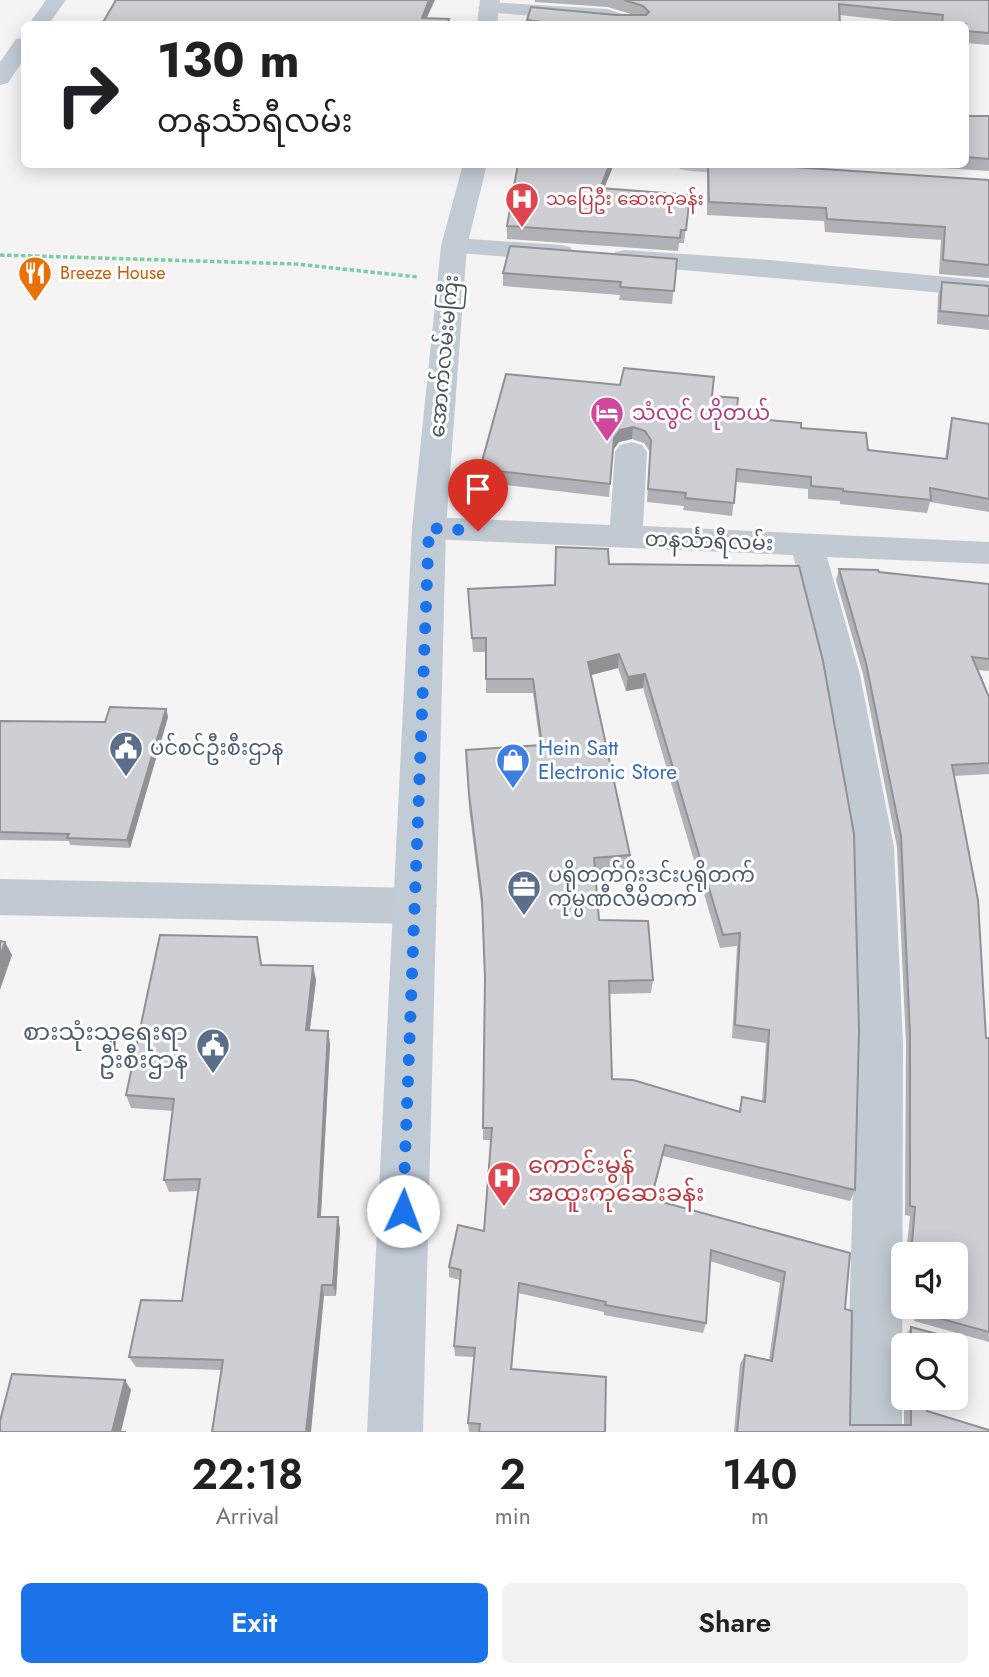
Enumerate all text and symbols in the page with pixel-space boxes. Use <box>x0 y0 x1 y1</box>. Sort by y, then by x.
text: 130 m <box>157 25 300 95</box>
icon: right <box>42 49 133 140</box>
text: တနင်္သာရီလမ်း <box>157 98 353 144</box>
hospital icon: သပြေဦး ဆေးကုခန်း <box>503 180 541 229</box>
place label: သပြေဦး ဆေးကုခန်း <box>546 186 704 214</box>
restaurant icon: Breeze House <box>16 254 54 303</box>
place label: Breeze House <box>60 260 166 286</box>
street label: အောက်လမ်းမကြီး <box>421 273 468 439</box>
hotel icon: သံလွင် ဟိုတယ် <box>588 394 626 443</box>
place label: သံလွင် ဟိုတယ် <box>632 397 770 430</box>
pin <box>448 459 508 531</box>
icon: arrive <box>459 470 497 508</box>
street label: တနင်္သာရီလမ်း <box>644 523 774 560</box>
public building icon: ပင်စင်ဦးစီးဌာန <box>107 729 145 778</box>
place label: ပင်စင်ဦးစီးဌာန <box>150 732 284 765</box>
place label: Hein Satt Electronic Store <box>538 733 677 787</box>
shop icon: Hein Satt Electronic Store <box>494 741 532 790</box>
place label: ပရိုတက်ဂိုးဒင်းပရိုတက် ကုမ္ပဏီလီမိတက် <box>548 859 755 917</box>
office icon: ပရိုတက်ဂိုးဒင်းပရိုတက် ကုမ္ပဏီလီမိတက် <box>505 868 543 917</box>
place label: စားသုံးသူရေးရာ ဦးစီးဌာန <box>23 1014 188 1079</box>
public building icon: စားသုံးသူရေးရာ ဦးစီးဌာန <box>194 1026 232 1075</box>
place label: ကောင်းမွန် အထူးကုဆေးခန်း <box>528 1147 704 1212</box>
hospital icon: ကောင်းမွန် အထူးကုဆေးခန်း <box>485 1159 523 1208</box>
position arrow <box>366 1174 440 1248</box>
map controls <box>891 1242 968 1410</box>
button: sound <box>891 1242 968 1319</box>
button: search <box>891 1333 968 1410</box>
text: 22:18 <box>191 1444 303 1505</box>
text: 2 <box>500 1444 526 1505</box>
text: 140 <box>722 1444 798 1505</box>
text: Arrival <box>216 1499 279 1533</box>
text: min <box>495 1499 531 1533</box>
text: m <box>751 1499 769 1533</box>
button: Exit <box>21 1583 488 1663</box>
button: Share <box>502 1583 968 1663</box>

